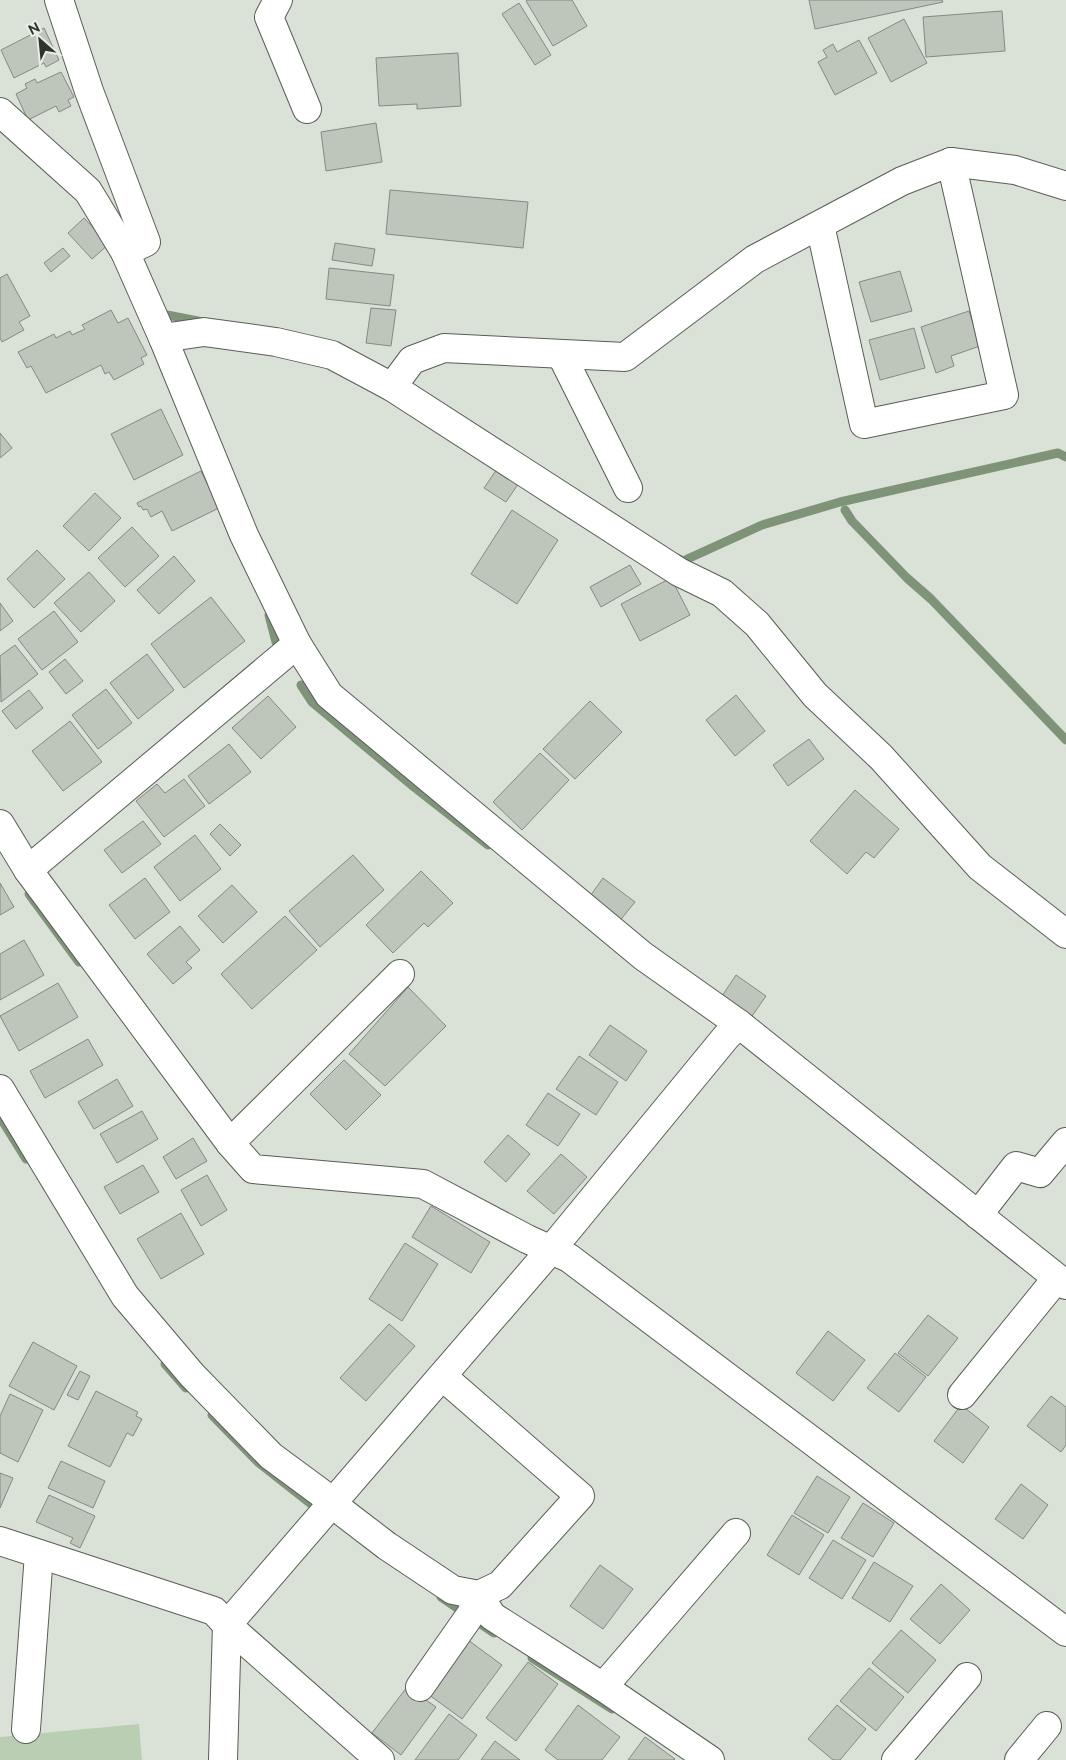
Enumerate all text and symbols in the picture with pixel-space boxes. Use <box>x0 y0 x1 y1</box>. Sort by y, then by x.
north arrow <box>15 15 65 65</box>
text: N <box>26 19 42 38</box>

